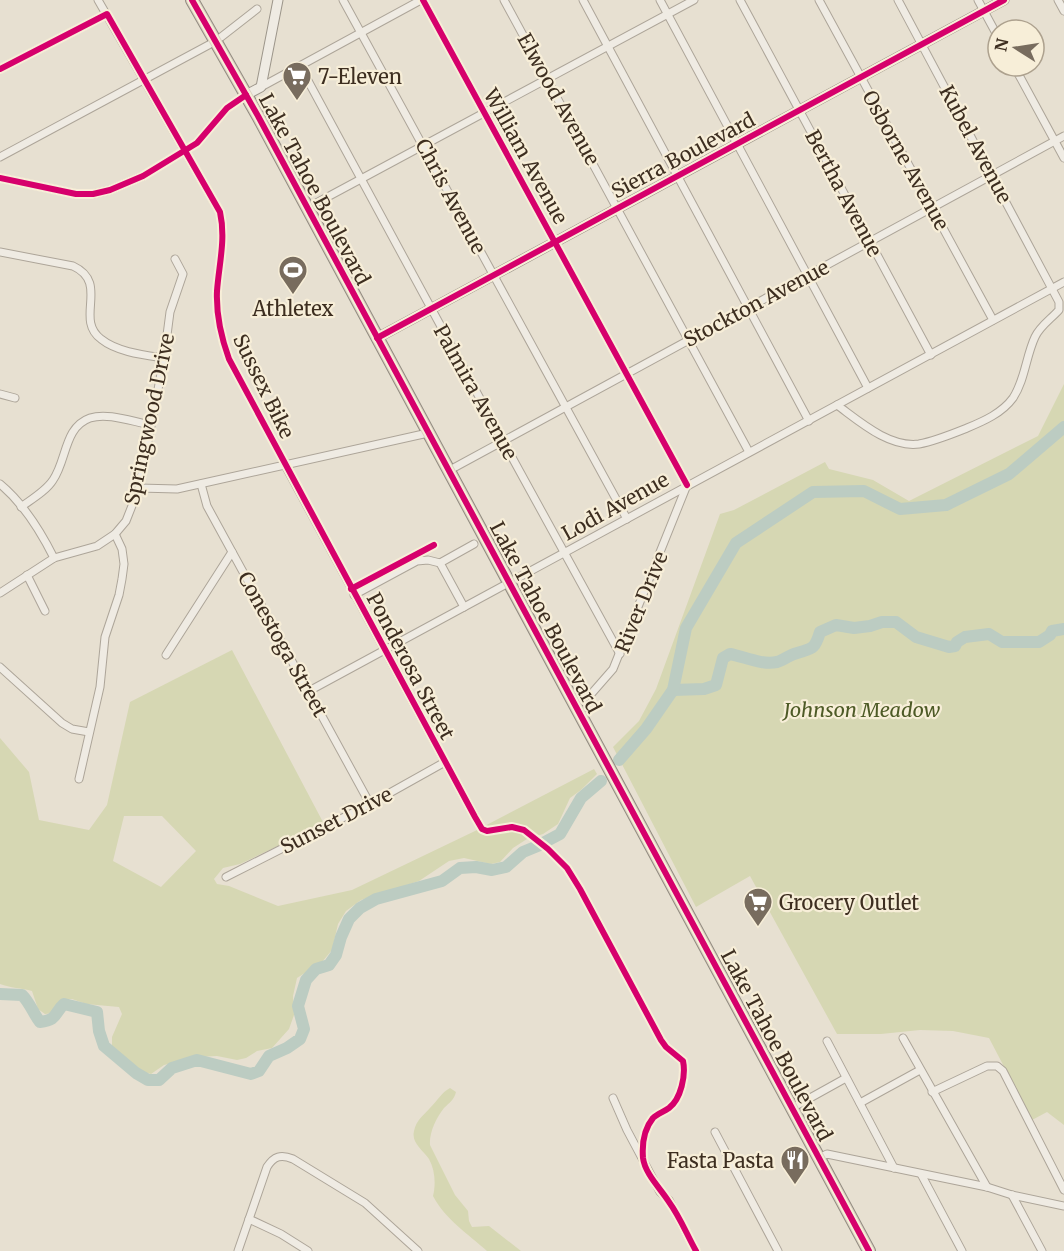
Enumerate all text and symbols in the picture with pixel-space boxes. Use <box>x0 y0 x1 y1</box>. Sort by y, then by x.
north arrow <box>986 18 1046 78</box>
street label: Elwood Avenue <box>512 29 606 169</box>
text: N <box>990 36 1012 53</box>
supermarket icon: 7-Eleven <box>281 60 313 102</box>
place label: 7-Eleven <box>318 64 402 89</box>
street label: Kubel Avenue <box>934 81 1018 207</box>
street label: William Avenue <box>478 83 573 228</box>
street label: Osborne Avenue <box>857 86 955 234</box>
street label: Lake Tahoe Boulevard <box>254 89 376 289</box>
street label: Sierra Boulevard <box>607 107 759 203</box>
street label: Bertha Avenue <box>800 125 888 261</box>
street label: Chris Avenue <box>410 134 492 258</box>
sports icon: Athletex <box>277 254 309 296</box>
street label: Stockton Avenue <box>679 254 833 352</box>
place label: Athletex <box>251 296 334 321</box>
street label: Palmira Avenue <box>429 320 523 464</box>
street label: Sussex Bike <box>228 330 300 442</box>
street label: Springwood Drive <box>119 331 179 507</box>
street label: Lodi Avenue <box>557 466 673 546</box>
street label: Lake Tahoe Boulevard <box>485 517 607 717</box>
street label: River Drive <box>609 548 673 656</box>
street label: Conestoga Street <box>233 567 333 721</box>
street label: Ponderosa Street <box>362 588 460 744</box>
park label: Johnson Meadow <box>782 697 941 722</box>
street label: Sunset Drive <box>276 781 396 859</box>
supermarket icon: Grocery Outlet <box>742 886 774 928</box>
place label: Grocery Outlet <box>779 890 919 915</box>
street label: Lake Tahoe Boulevard <box>716 945 838 1145</box>
restaurant icon: Fasta Pasta <box>779 1144 811 1186</box>
place label: Fasta Pasta <box>667 1148 774 1173</box>

